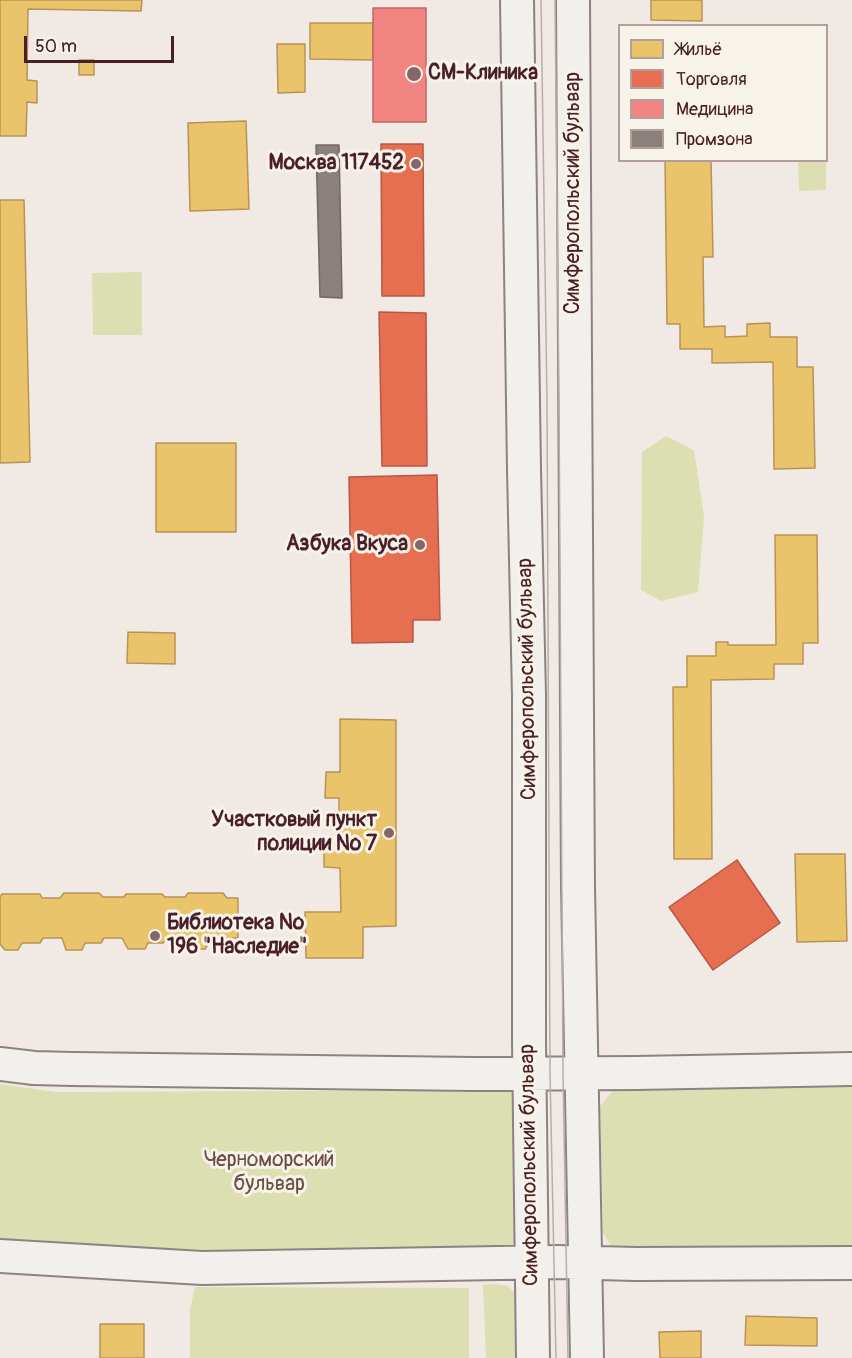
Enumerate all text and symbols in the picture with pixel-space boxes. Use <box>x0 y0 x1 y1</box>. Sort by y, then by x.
scale bar <box>27 24 177 62</box>
legend <box>618 24 828 162</box>
text: 50 m <box>35 35 77 58</box>
text: Жильё <box>676 38 722 61</box>
place label: СМ-Клиника <box>428 61 538 87</box>
marker: СМ-Клиника <box>405 65 423 83</box>
text: Торговля <box>676 68 747 91</box>
street label: Симферопольский бульвар <box>561 72 587 314</box>
text: Медицина <box>676 98 753 121</box>
text: Промзона <box>676 128 753 151</box>
place label: Москва 117452 <box>269 151 404 177</box>
marker: Москва 117452 <box>409 157 423 171</box>
place label: Азбука Вкуса <box>286 532 408 558</box>
marker: Азбука Вкуса <box>413 538 427 552</box>
street label: Симферопольский бульвар <box>513 558 543 800</box>
place label: Участковый пункт полиции № 7 <box>211 808 377 858</box>
marker: Участковый пункт полиции № 7 <box>382 826 396 840</box>
place label: Библиотека № 196 "Наследие" <box>167 911 307 961</box>
marker: Библиотека № 196 "Наследие" <box>148 929 162 943</box>
street label: Симферопольский бульвар <box>515 1044 545 1286</box>
park label: Черноморский бульвар <box>204 1148 334 1198</box>

